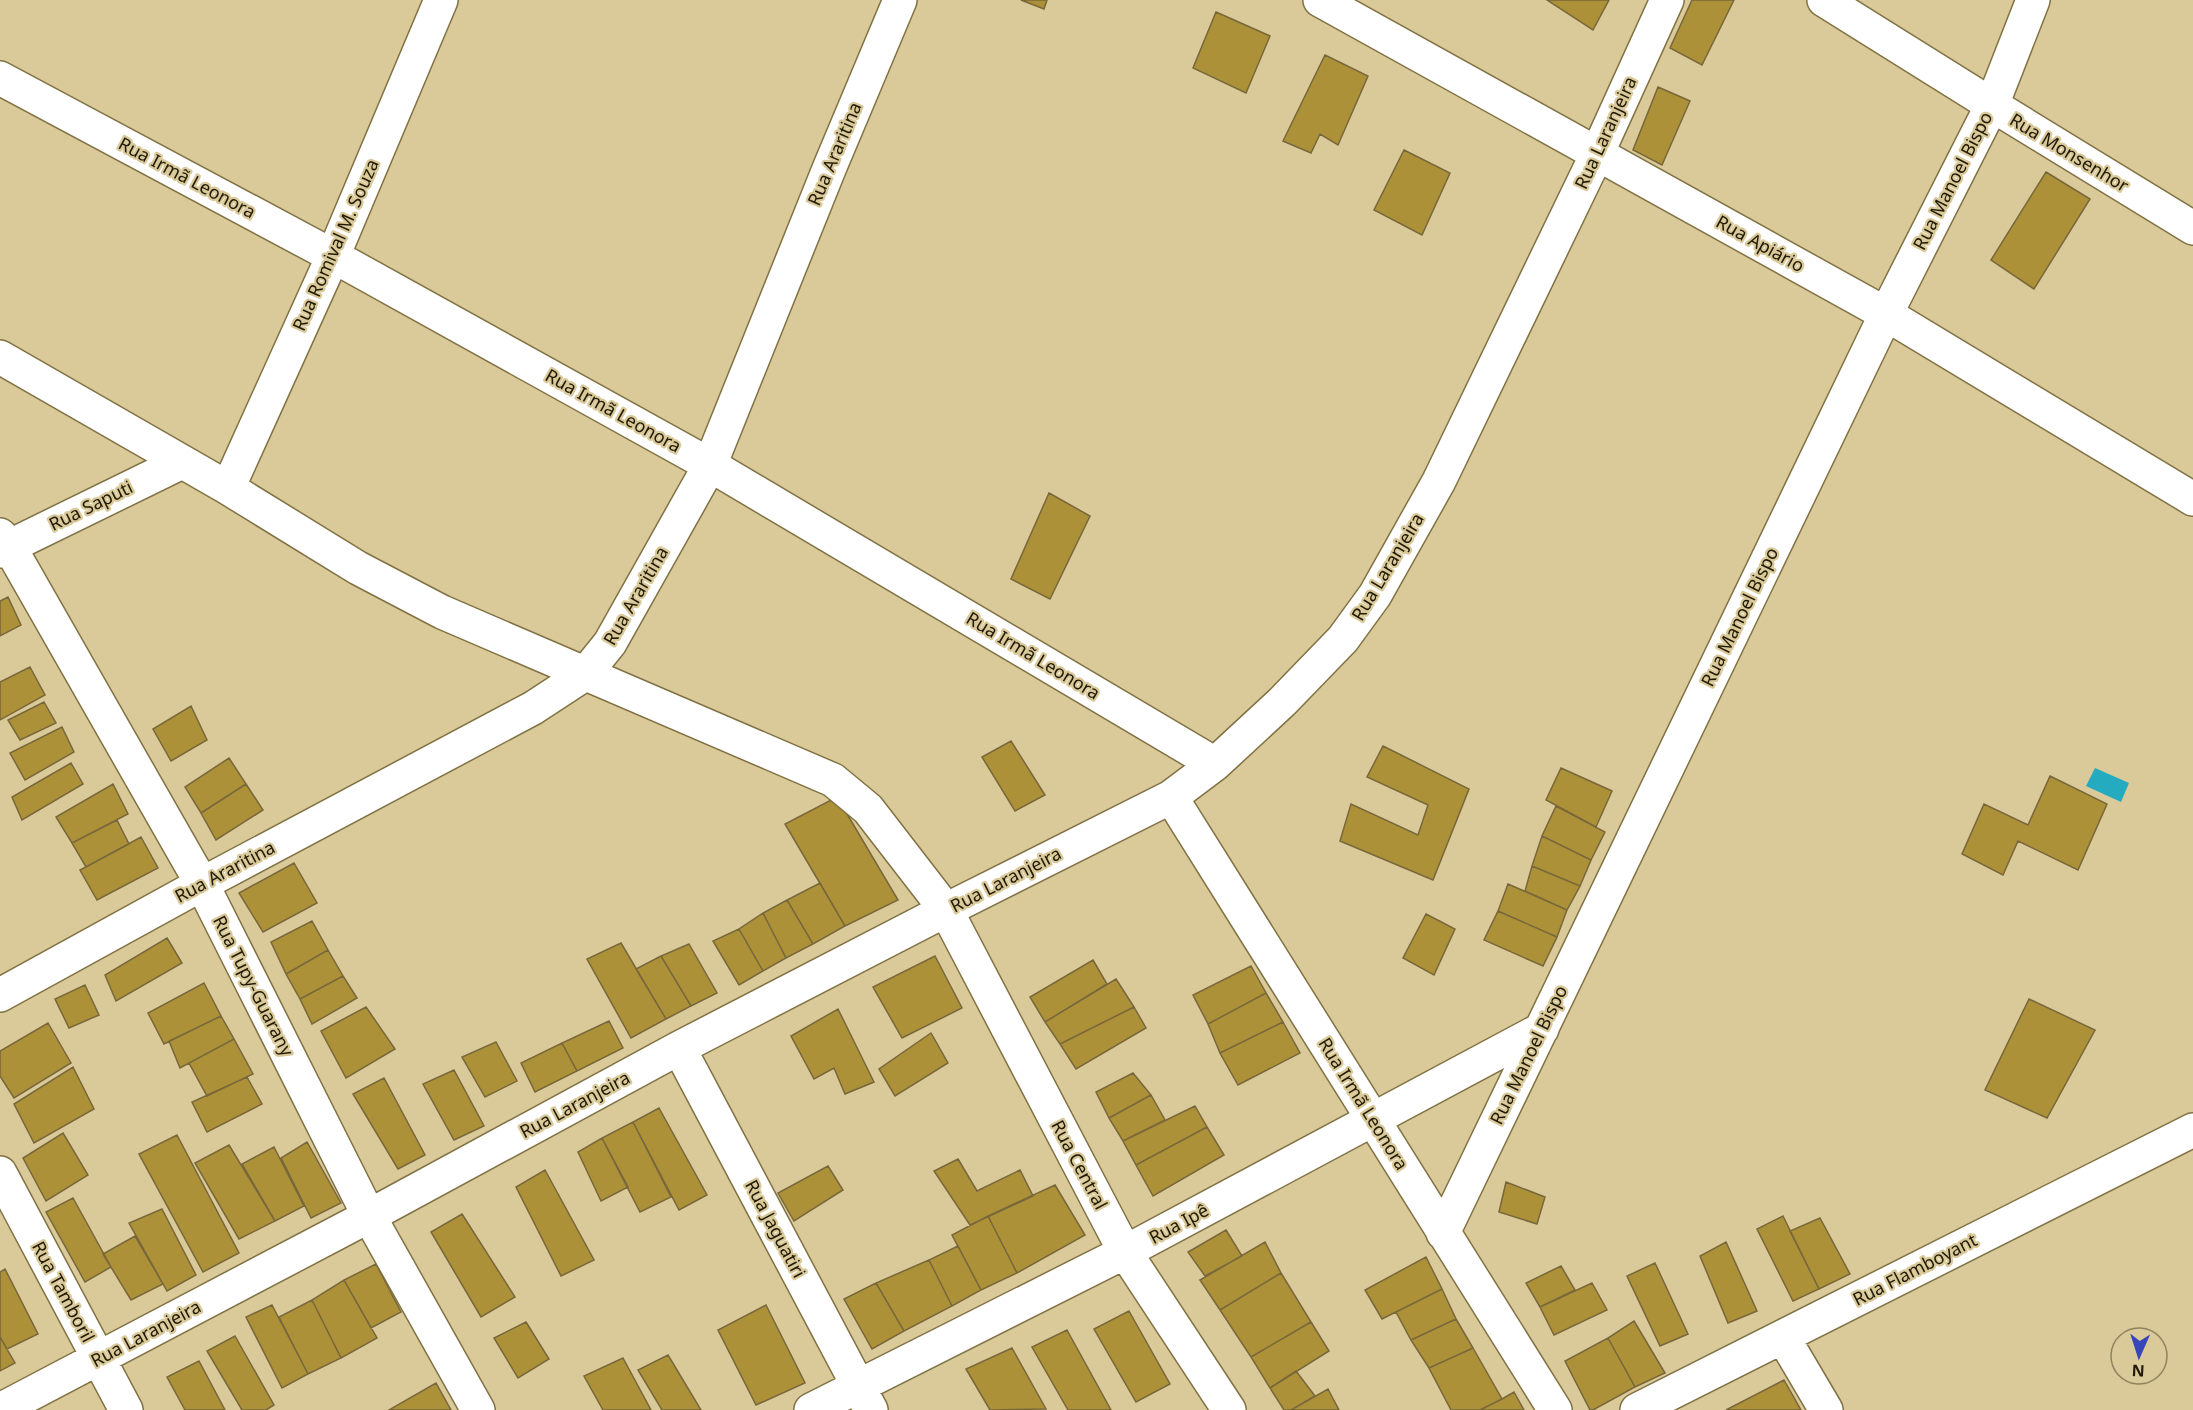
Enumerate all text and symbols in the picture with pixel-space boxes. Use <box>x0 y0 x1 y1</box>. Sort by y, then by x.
street label: Rua Laranjeira <box>1569 72 1642 193</box>
street label: Rua Araritina <box>802 98 867 209</box>
street label: Rua Manoel Bispo <box>1907 107 1997 254</box>
street label: Rua Monsenhor <box>2006 107 2134 197</box>
street label: Rua Irmã Leonora <box>115 131 260 223</box>
street label: Rua Romival M. Souza <box>286 155 384 334</box>
street label: Rua Apiário <box>1712 209 1809 277</box>
street label: Rua Irmã Leonora <box>541 363 686 457</box>
street label: Rua Saputi <box>45 474 136 536</box>
street label: Rua Laranjeira <box>1346 508 1429 625</box>
street label: Rua Araritina <box>597 542 673 649</box>
street label: Rua Manoel Bispo <box>1695 543 1783 690</box>
street label: Rua Irmã Leonora <box>962 606 1105 705</box>
street label: Rua Araritina <box>170 835 279 908</box>
street label: Rua Laranjeira <box>946 841 1065 917</box>
street label: Rua Tupy-Guarany <box>208 911 300 1061</box>
street label: Rua Manoel Bispo <box>1484 981 1572 1128</box>
street label: Rua Irmã Leonora <box>1313 1033 1414 1174</box>
street label: Rua Laranjeira <box>515 1065 634 1143</box>
street label: Rua Central <box>1046 1116 1114 1213</box>
street label: Rua Jaguatiri <box>740 1175 812 1282</box>
street label: Rua Ipê <box>1144 1197 1213 1249</box>
street label: Rua Flamboyant <box>1848 1227 1981 1311</box>
street label: Rua Tamboril <box>27 1237 101 1346</box>
street label: Rua Laranjeira <box>86 1294 205 1372</box>
north arrow <box>2109 1326 2169 1386</box>
text: N <box>2131 1360 2145 1382</box>

